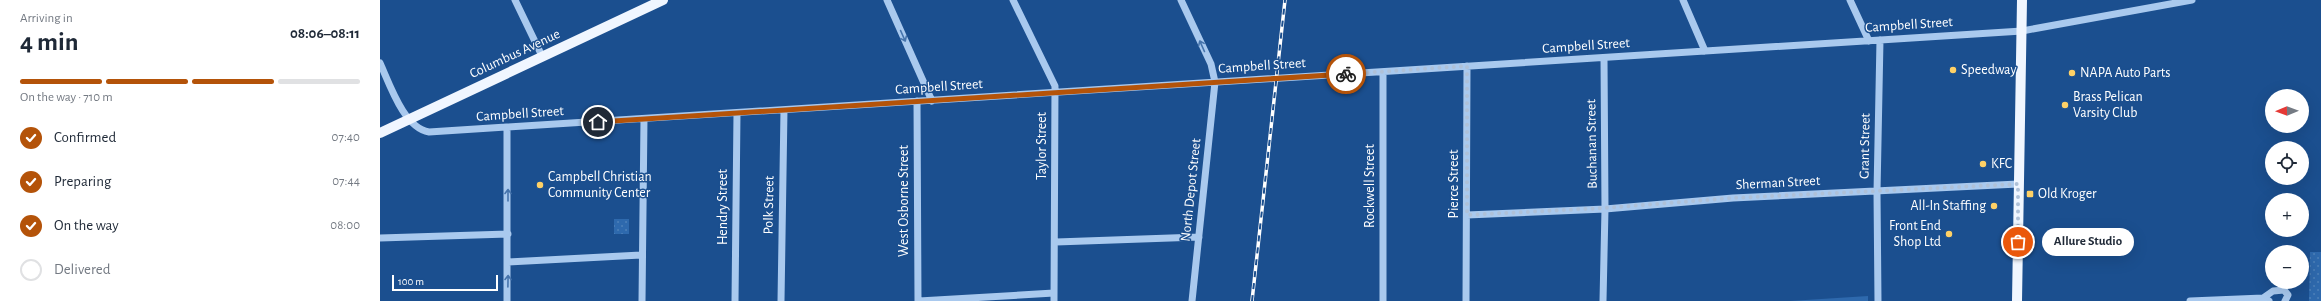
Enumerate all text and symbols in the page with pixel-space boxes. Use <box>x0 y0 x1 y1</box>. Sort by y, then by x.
text: Arriving in <box>20 12 73 25</box>
street label: Campbell Street <box>1865 15 1954 35</box>
text: 08:06–08:11 <box>290 26 360 41</box>
street label: Columbus Avenue <box>468 27 562 81</box>
text: 4 min <box>20 29 79 55</box>
one-way arrow <box>900 29 907 41</box>
street label: Campbell Street <box>1542 36 1631 56</box>
one-way arrow <box>1198 40 1205 52</box>
courier <box>1326 54 1366 94</box>
street label: Campbell Street <box>1218 56 1307 76</box>
icon: bike <box>1335 63 1357 85</box>
place label: Speedway <box>1961 63 2016 77</box>
marker: Speedway <box>1948 65 1958 75</box>
place label: NAPA Auto Parts <box>2080 66 2170 80</box>
marker: NAPA Auto Parts <box>2067 68 2077 78</box>
street label: Campbell Street <box>895 77 984 97</box>
north arrow <box>2265 89 2309 133</box>
map controls <box>2265 89 2309 289</box>
place label: Brass Pelican Varsity Club <box>2073 90 2143 120</box>
text: On the way · 710 m <box>20 91 113 104</box>
street label: Buchanan Street <box>1584 99 1600 189</box>
marker: Brass Pelican Varsity Club <box>2060 100 2070 110</box>
street label: Campbell Street <box>476 104 565 124</box>
pin <box>581 105 615 139</box>
icon: home <box>587 111 609 133</box>
street label: Taylor Street <box>1035 111 1049 180</box>
street label: Grant Street <box>1857 112 1873 179</box>
icon: check <box>20 127 42 149</box>
text: Confirmed <box>54 130 116 145</box>
text: 07:40 <box>332 131 360 144</box>
street label: North Depot Street <box>1179 137 1203 242</box>
button: locate <box>2265 141 2309 185</box>
street label: Rockwell Street <box>1363 144 1377 228</box>
street label: West Osborne Street <box>897 145 911 257</box>
street label: Pierce Street <box>1447 149 1461 218</box>
place label: KFC <box>1991 157 2012 171</box>
marker: KFC <box>1978 159 1988 169</box>
street label: Hendry Street <box>716 168 730 245</box>
place label: Campbell Christian Community Center <box>548 170 652 200</box>
icon: check <box>20 171 42 193</box>
text: Preparing <box>54 174 111 189</box>
street label: Sherman Street <box>1735 174 1821 192</box>
text: 07:44 <box>332 175 360 188</box>
street label: Polk Street <box>761 175 777 234</box>
marker: Campbell Christian Community Center <box>535 180 545 190</box>
place label: Old Kroger <box>2038 187 2097 201</box>
one-way arrow <box>504 189 512 202</box>
marker: Old Kroger <box>2025 189 2035 199</box>
button: + <box>2265 193 2309 237</box>
place label: All-In Staffing <box>1911 199 1986 213</box>
marker: All-In Staffing <box>1989 201 1999 211</box>
icon: check <box>20 215 42 237</box>
text: On the way <box>54 218 119 233</box>
text: 08:00 <box>330 219 360 232</box>
place label: Front End Shop Ltd <box>1889 219 1941 249</box>
pin <box>2001 225 2035 259</box>
callout: Allure Studio <box>2042 228 2134 256</box>
marker: Front End Shop Ltd <box>1944 229 1954 239</box>
icon: bag <box>2007 231 2029 253</box>
text: Allure Studio <box>2054 235 2122 248</box>
button: − <box>2265 245 2309 289</box>
text: Delivered <box>54 262 111 277</box>
scale bar <box>392 273 498 292</box>
one-way arrow <box>504 275 512 288</box>
text: 100 m <box>398 276 424 287</box>

